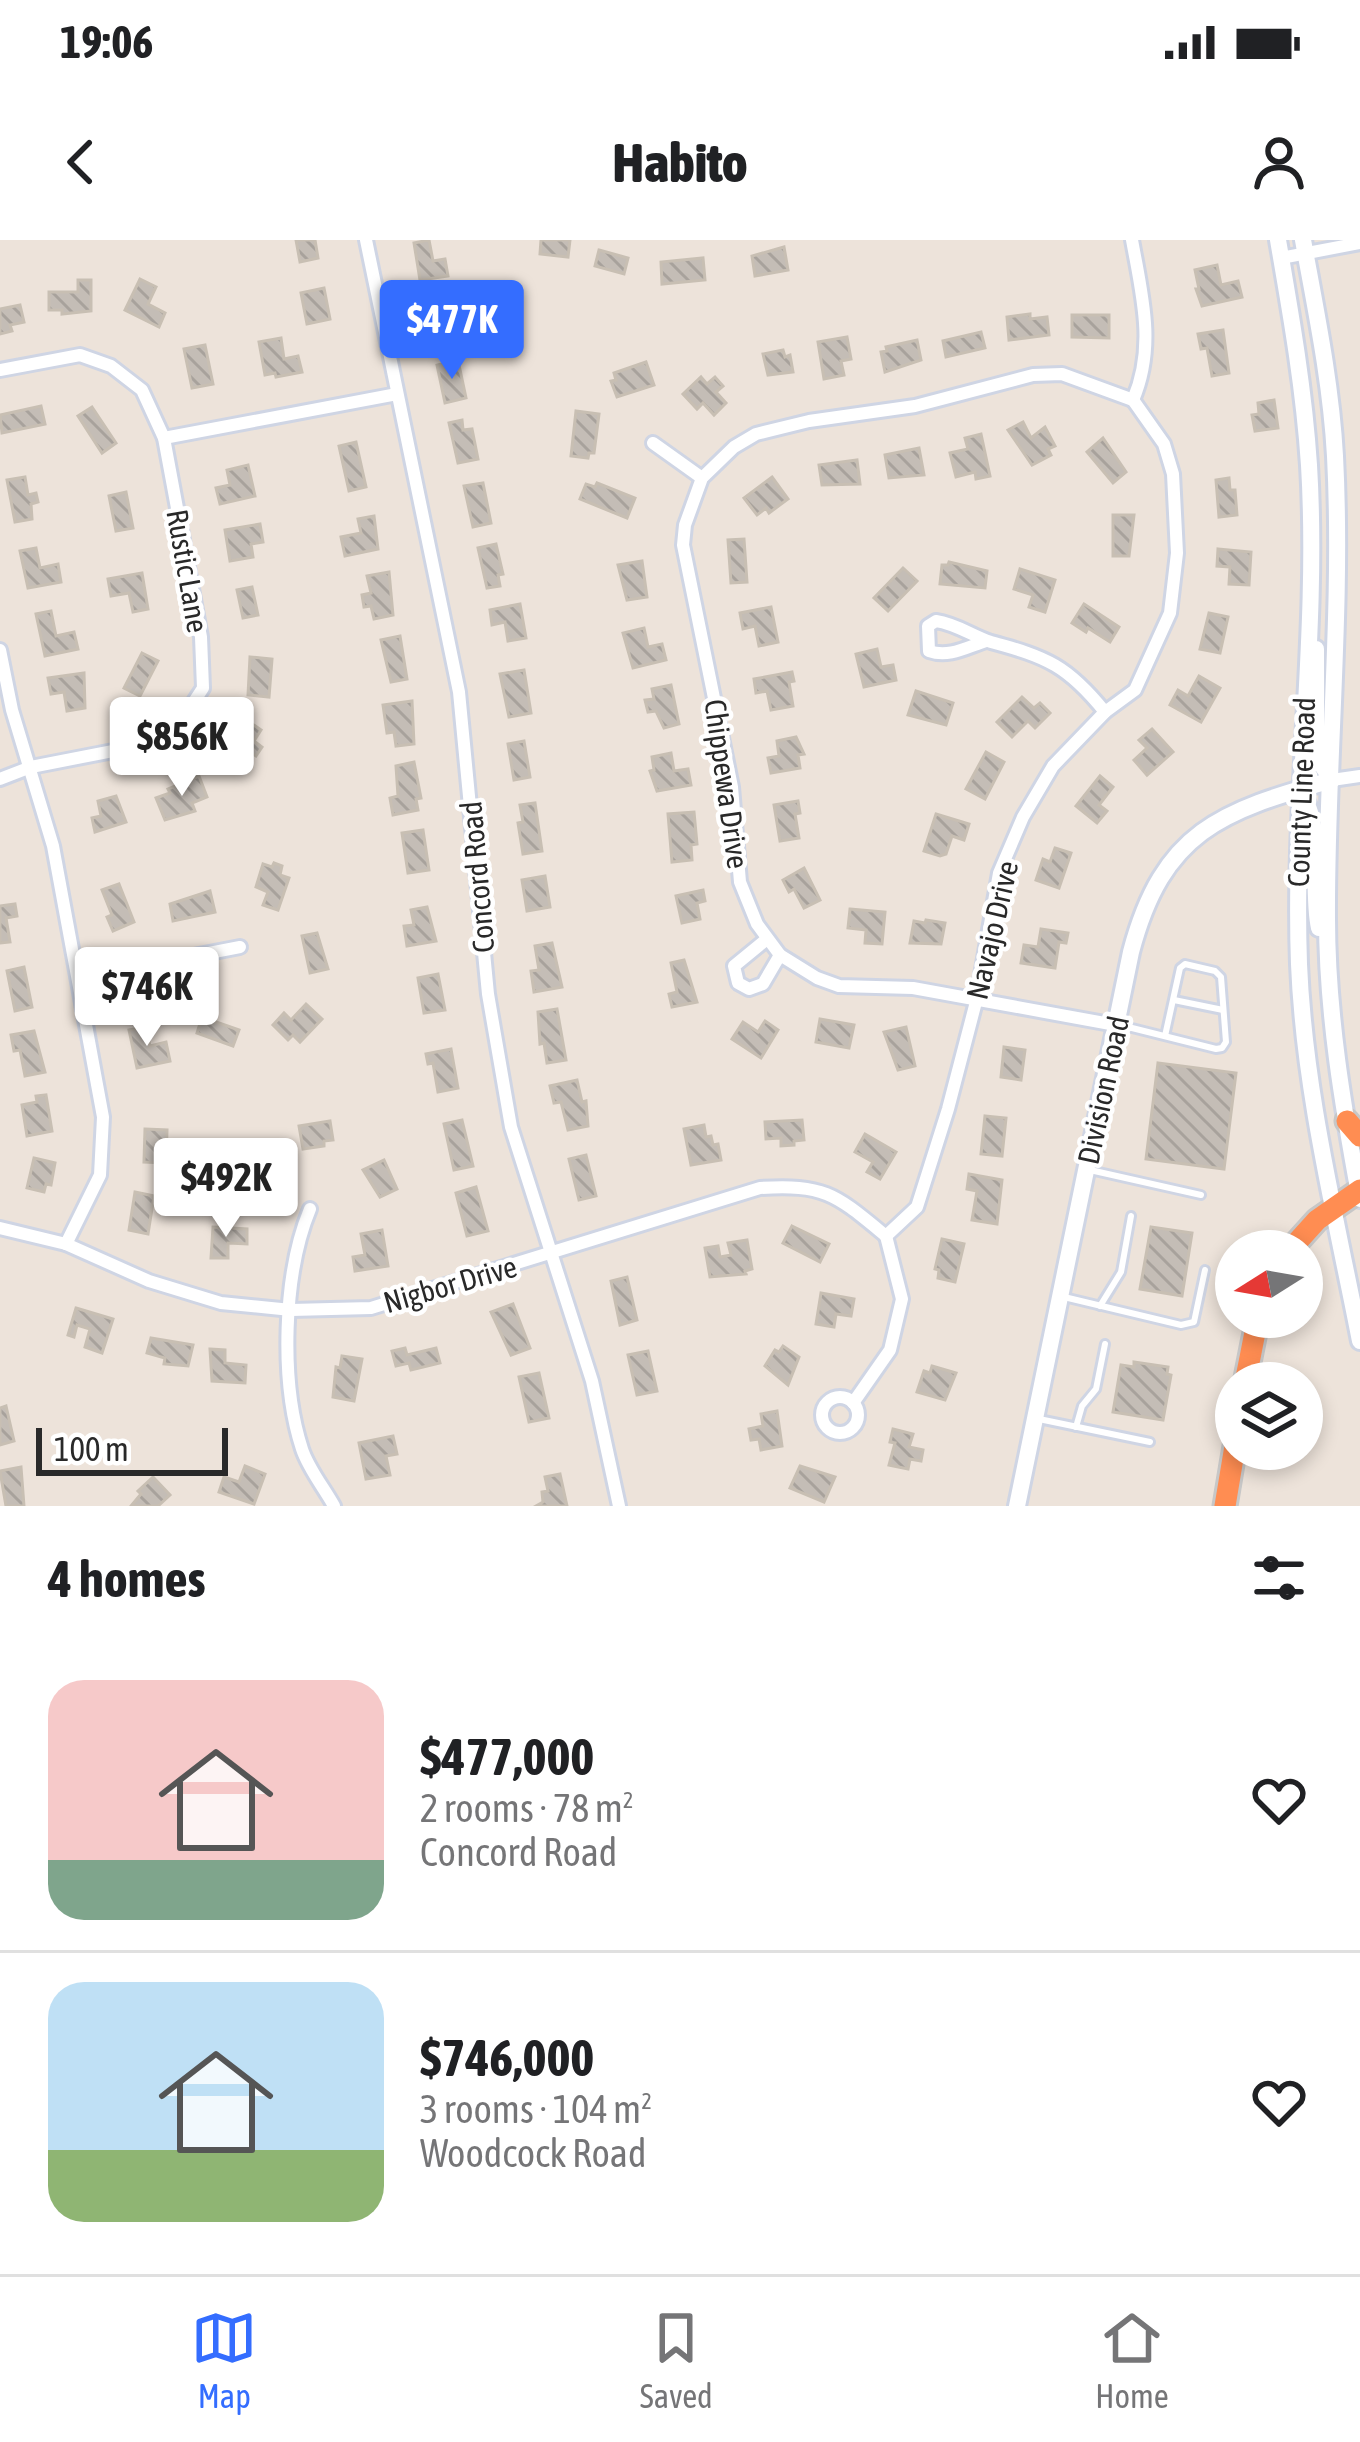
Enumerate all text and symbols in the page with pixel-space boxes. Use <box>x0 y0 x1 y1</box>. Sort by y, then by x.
text: 19:06 <box>60 16 154 68</box>
icon: back <box>48 129 114 195</box>
icon: person <box>1246 129 1312 195</box>
text: Habito <box>613 132 747 193</box>
pin: $477K <box>368 280 536 382</box>
text: $477K <box>407 297 497 341</box>
street label: Rustic Lane <box>160 507 216 635</box>
pin: $856K <box>98 697 266 799</box>
street label: Chippewa Drive <box>698 697 756 871</box>
street label: County Line Road <box>1281 697 1321 887</box>
text: $856K <box>137 714 227 758</box>
street label: Concord Road <box>453 800 501 954</box>
street label: Navajo Drive <box>960 857 1024 1003</box>
pin: $746K <box>63 947 231 1049</box>
text: $746K <box>102 964 192 1008</box>
street label: Division Road <box>1071 1013 1135 1167</box>
pin: $492K <box>142 1138 310 1240</box>
text: $492K <box>181 1155 271 1199</box>
north arrow <box>1215 1230 1323 1338</box>
map controls <box>1215 1230 1323 1470</box>
street label: Nigbor Drive <box>379 1249 521 1319</box>
button: layers <box>1215 1362 1323 1470</box>
scale bar <box>36 1422 228 1475</box>
text: 100 m <box>54 1430 129 1468</box>
icon: filters <box>1246 1545 1312 1611</box>
text: 4 homes <box>48 1549 206 1608</box>
text: $477,000 <box>420 1727 594 1786</box>
icon: home <box>144 1728 288 1872</box>
icon: heart <box>1246 1767 1312 1833</box>
text: 2 rooms · 78 m² <box>420 1786 634 1830</box>
text: Concord Road <box>420 1830 617 1874</box>
text: $746,000 <box>420 2028 594 2087</box>
icon: home <box>144 2030 288 2174</box>
icon: heart <box>1246 2069 1312 2135</box>
text: 3 rooms · 104 m² <box>420 2087 652 2131</box>
text: Woodcock Road <box>420 2131 646 2175</box>
tab: Map <box>191 2305 257 2415</box>
tab: Saved <box>640 2305 713 2415</box>
tab: Home <box>1095 2305 1169 2415</box>

